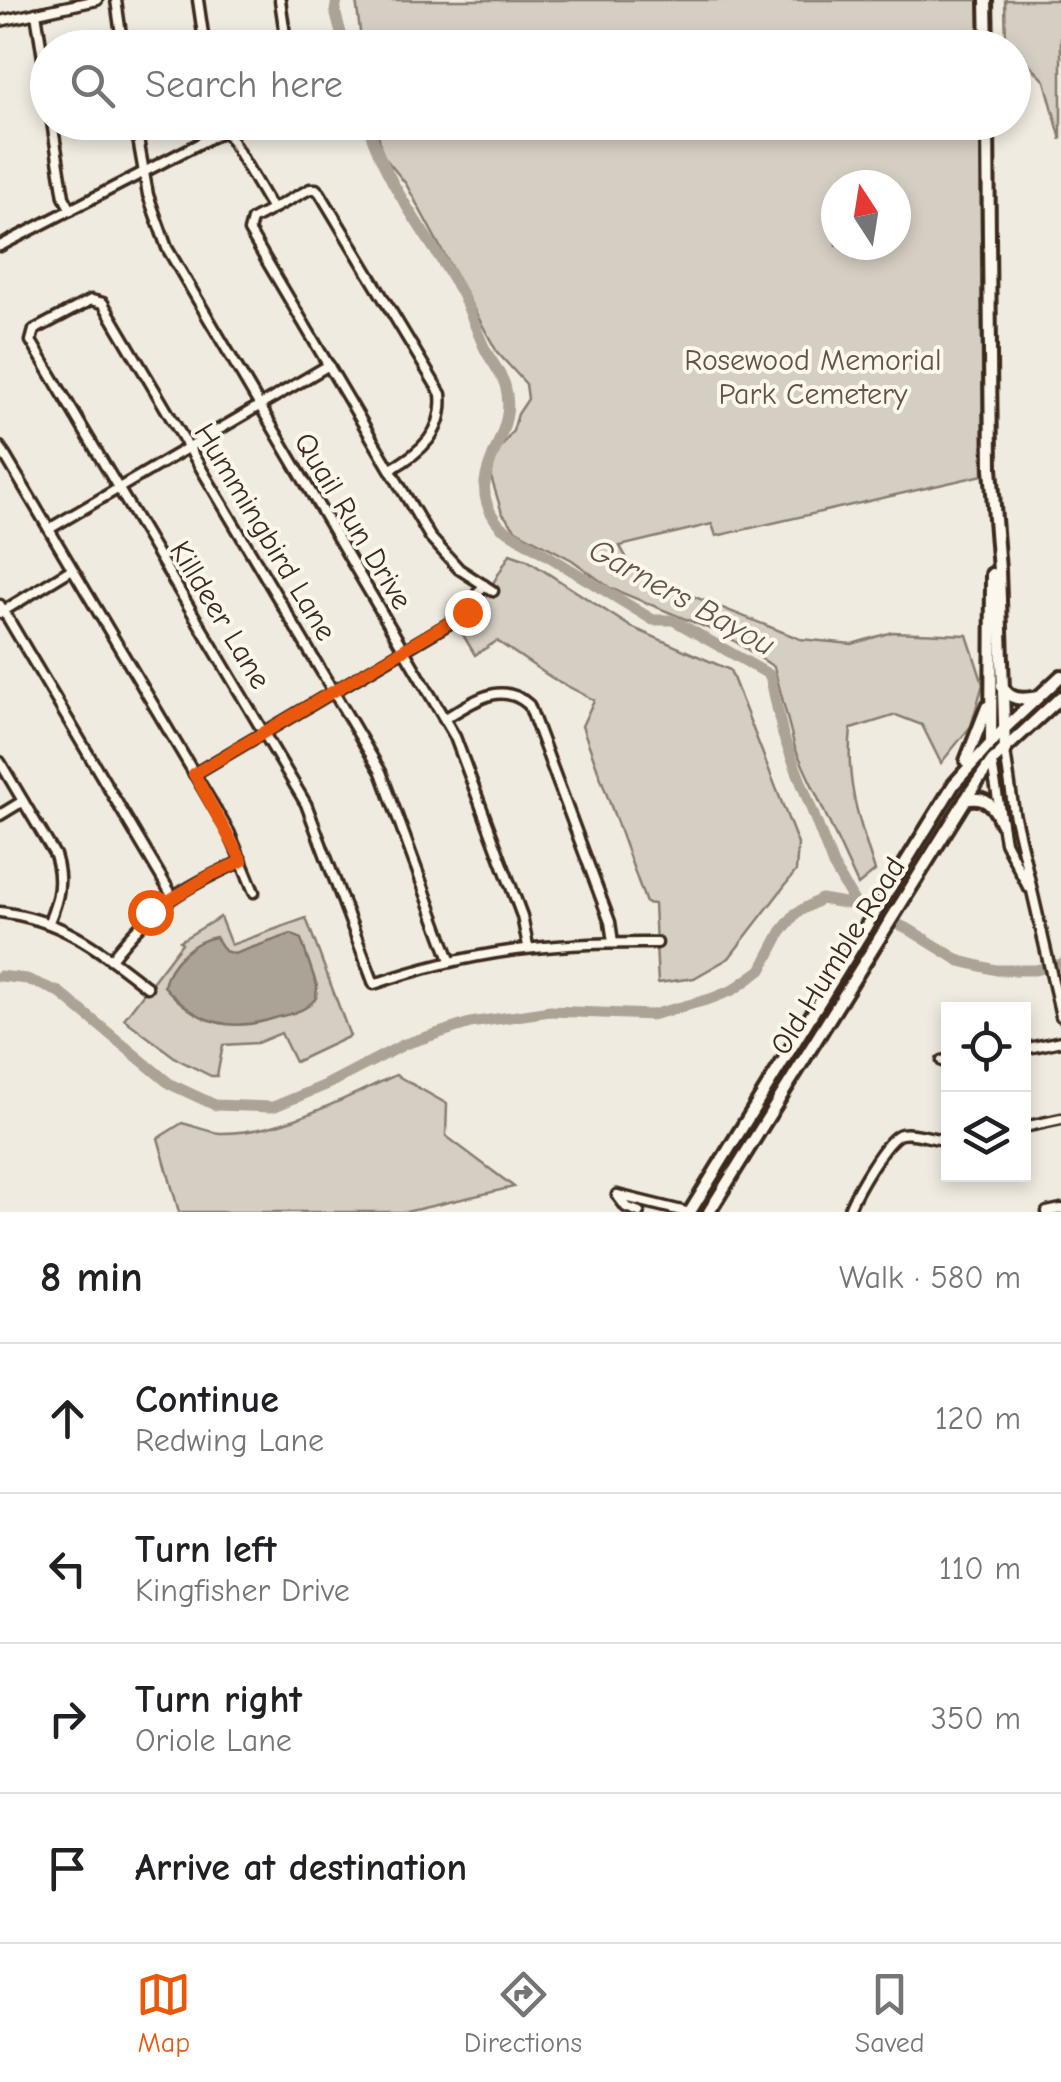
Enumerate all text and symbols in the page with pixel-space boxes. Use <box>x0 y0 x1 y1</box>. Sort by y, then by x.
search box <box>30 30 1031 140</box>
icon: search <box>65 58 120 113</box>
text: Search here <box>145 63 343 107</box>
north arrow <box>821 170 911 260</box>
park label: Rosewood Memorial Park Cemetery <box>684 343 942 412</box>
street label: Hummingbird Lane <box>186 417 344 647</box>
street label: Quail Run Drive <box>287 426 419 616</box>
water label: Garners Bayou <box>583 531 781 663</box>
street label: Killdeer Lane <box>162 535 278 695</box>
route end <box>445 590 491 636</box>
street label: Old Humble Road <box>763 851 913 1061</box>
route start <box>128 890 174 936</box>
map controls <box>941 1002 1031 1182</box>
button: locate <box>941 1002 1031 1092</box>
button: layers <box>941 1092 1031 1182</box>
text: 8 min <box>40 1253 143 1302</box>
text: Walk · 580 m <box>839 1259 1021 1296</box>
text: Continue <box>135 1378 279 1422</box>
icon: ahead <box>40 1391 95 1446</box>
text: 120 m <box>935 1400 1021 1437</box>
text: Redwing Lane <box>135 1422 324 1459</box>
text: Turn left <box>135 1528 276 1572</box>
icon: left <box>40 1541 95 1596</box>
text: 110 m <box>939 1550 1021 1587</box>
text: Kingfisher Drive <box>135 1572 350 1609</box>
text: Turn right <box>135 1678 302 1722</box>
icon: right <box>40 1691 95 1746</box>
text: 350 m <box>931 1700 1021 1737</box>
text: Oriole Lane <box>135 1722 292 1759</box>
icon: arrive <box>40 1841 95 1896</box>
text: Arrive at destination <box>135 1846 467 1890</box>
tab: Map <box>136 1967 191 2059</box>
tab: Directions <box>464 1967 582 2059</box>
tab: Saved <box>855 1967 925 2059</box>

